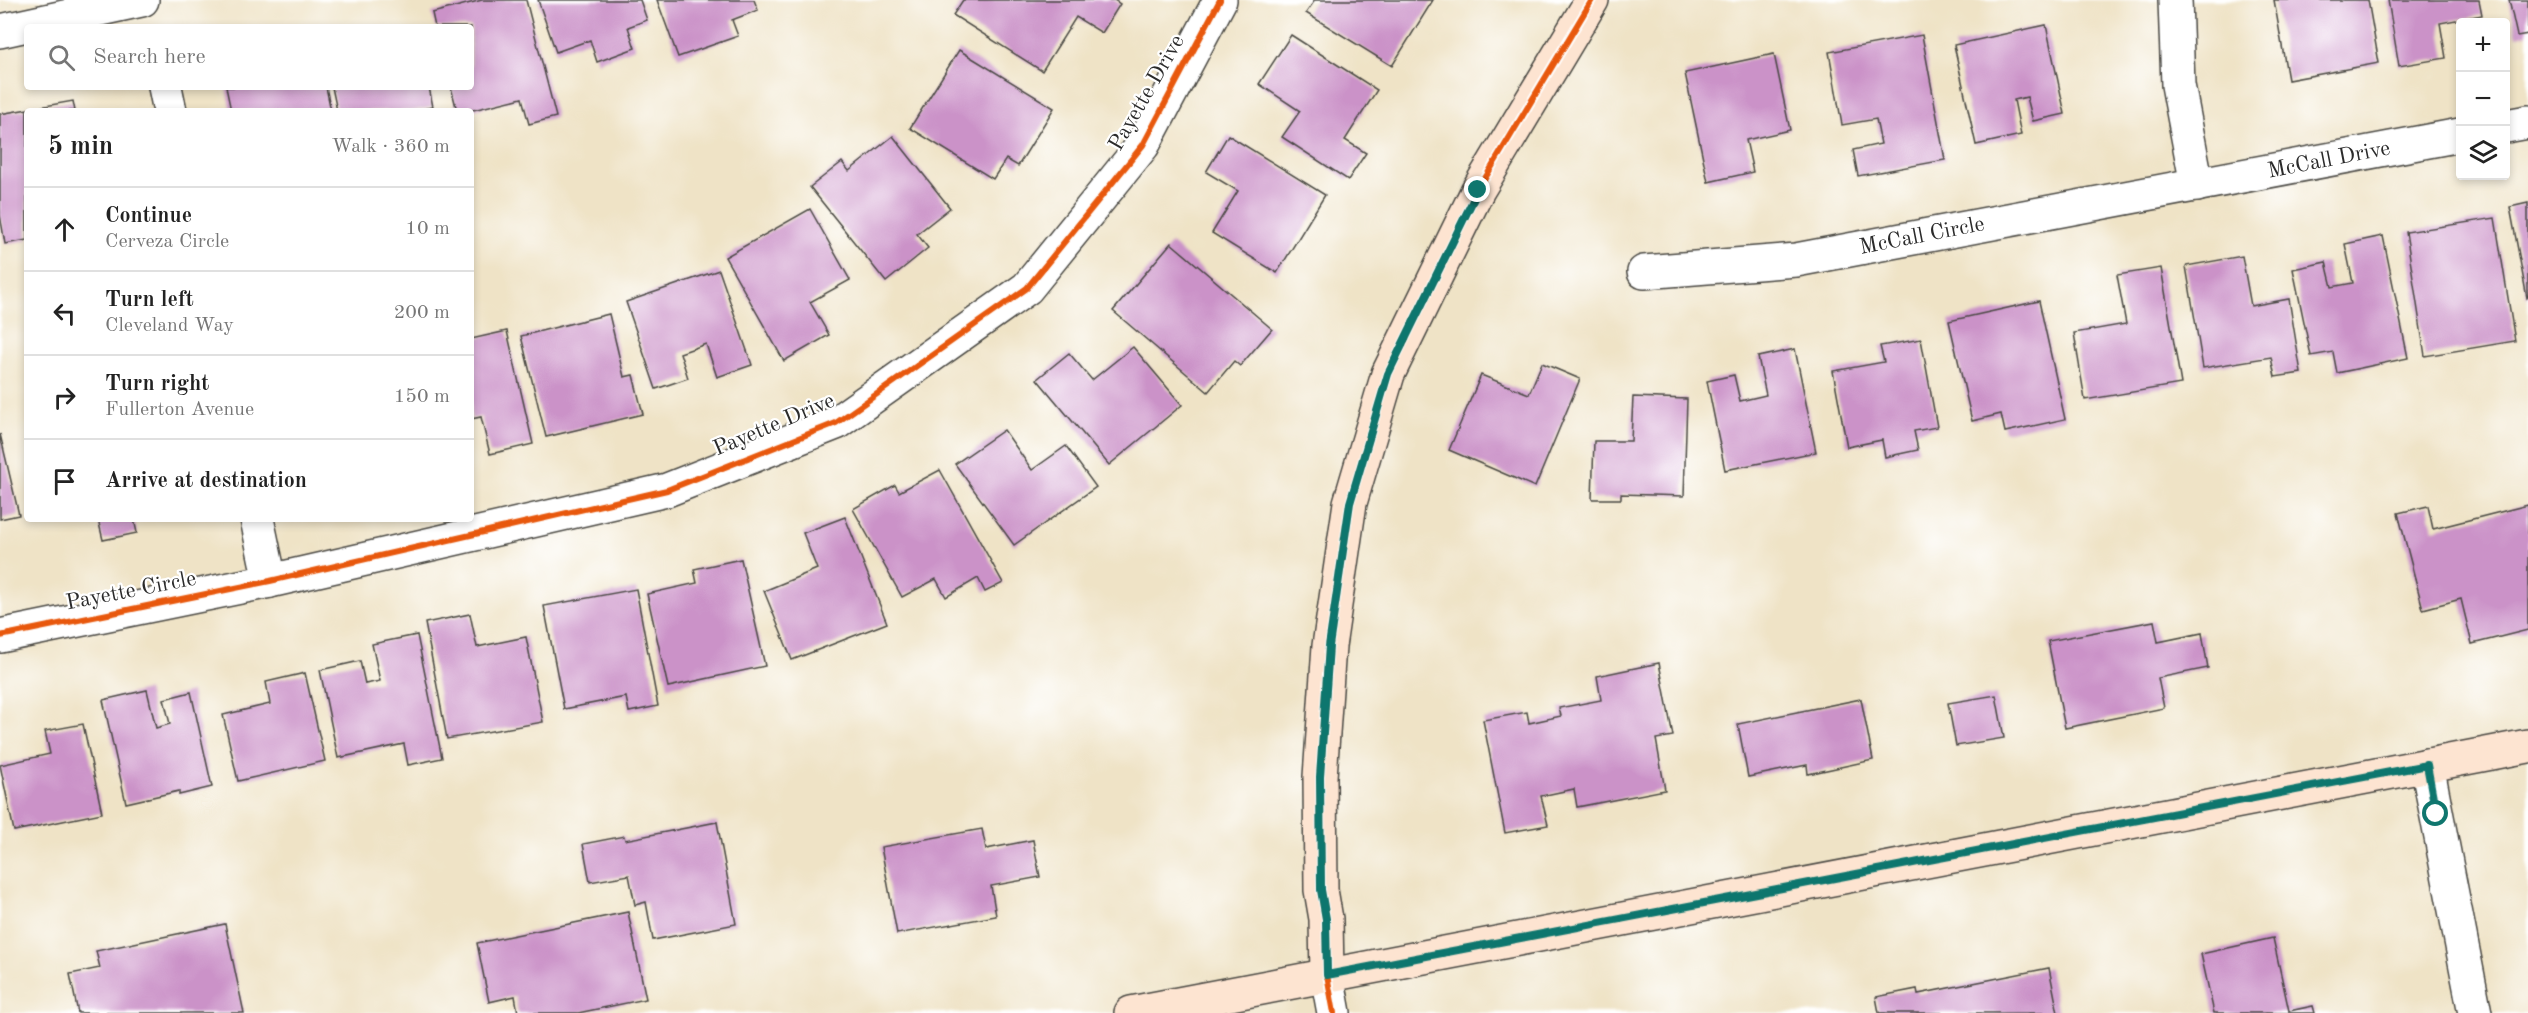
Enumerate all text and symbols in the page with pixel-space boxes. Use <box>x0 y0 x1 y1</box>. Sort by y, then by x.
map controls <box>2456 18 2510 180</box>
button: + <box>2456 18 2510 72</box>
search box <box>24 24 474 90</box>
street label: Payette Drive <box>1105 31 1189 155</box>
icon: search <box>45 41 78 74</box>
text: Search here <box>93 46 206 68</box>
button: − <box>2456 72 2510 126</box>
button: layers <box>2456 126 2510 180</box>
text: 5 min <box>48 134 113 160</box>
text: Walk · 360 m <box>331 137 450 157</box>
street label: McCall Drive <box>2266 137 2392 183</box>
route end <box>1464 176 1490 202</box>
text: Continue <box>105 205 192 227</box>
icon: ahead <box>48 213 81 246</box>
street label: McCall Circle <box>1858 213 1986 259</box>
text: 10 m <box>405 219 450 239</box>
text: Cerveza Circle <box>105 232 229 252</box>
text: Turn left <box>105 289 194 311</box>
icon: left <box>48 297 81 330</box>
text: 200 m <box>394 303 450 323</box>
text: Cleveland Way <box>105 316 234 336</box>
text: Turn right <box>105 373 209 395</box>
icon: right <box>48 381 81 414</box>
text: 150 m <box>394 387 450 407</box>
street label: Payette Drive <box>710 390 838 460</box>
text: Fullerton Avenue <box>105 400 254 420</box>
icon: arrive <box>48 465 81 498</box>
text: Arrive at destination <box>105 470 307 492</box>
street label: Payette Circle <box>64 568 198 614</box>
route start <box>2422 800 2448 826</box>

